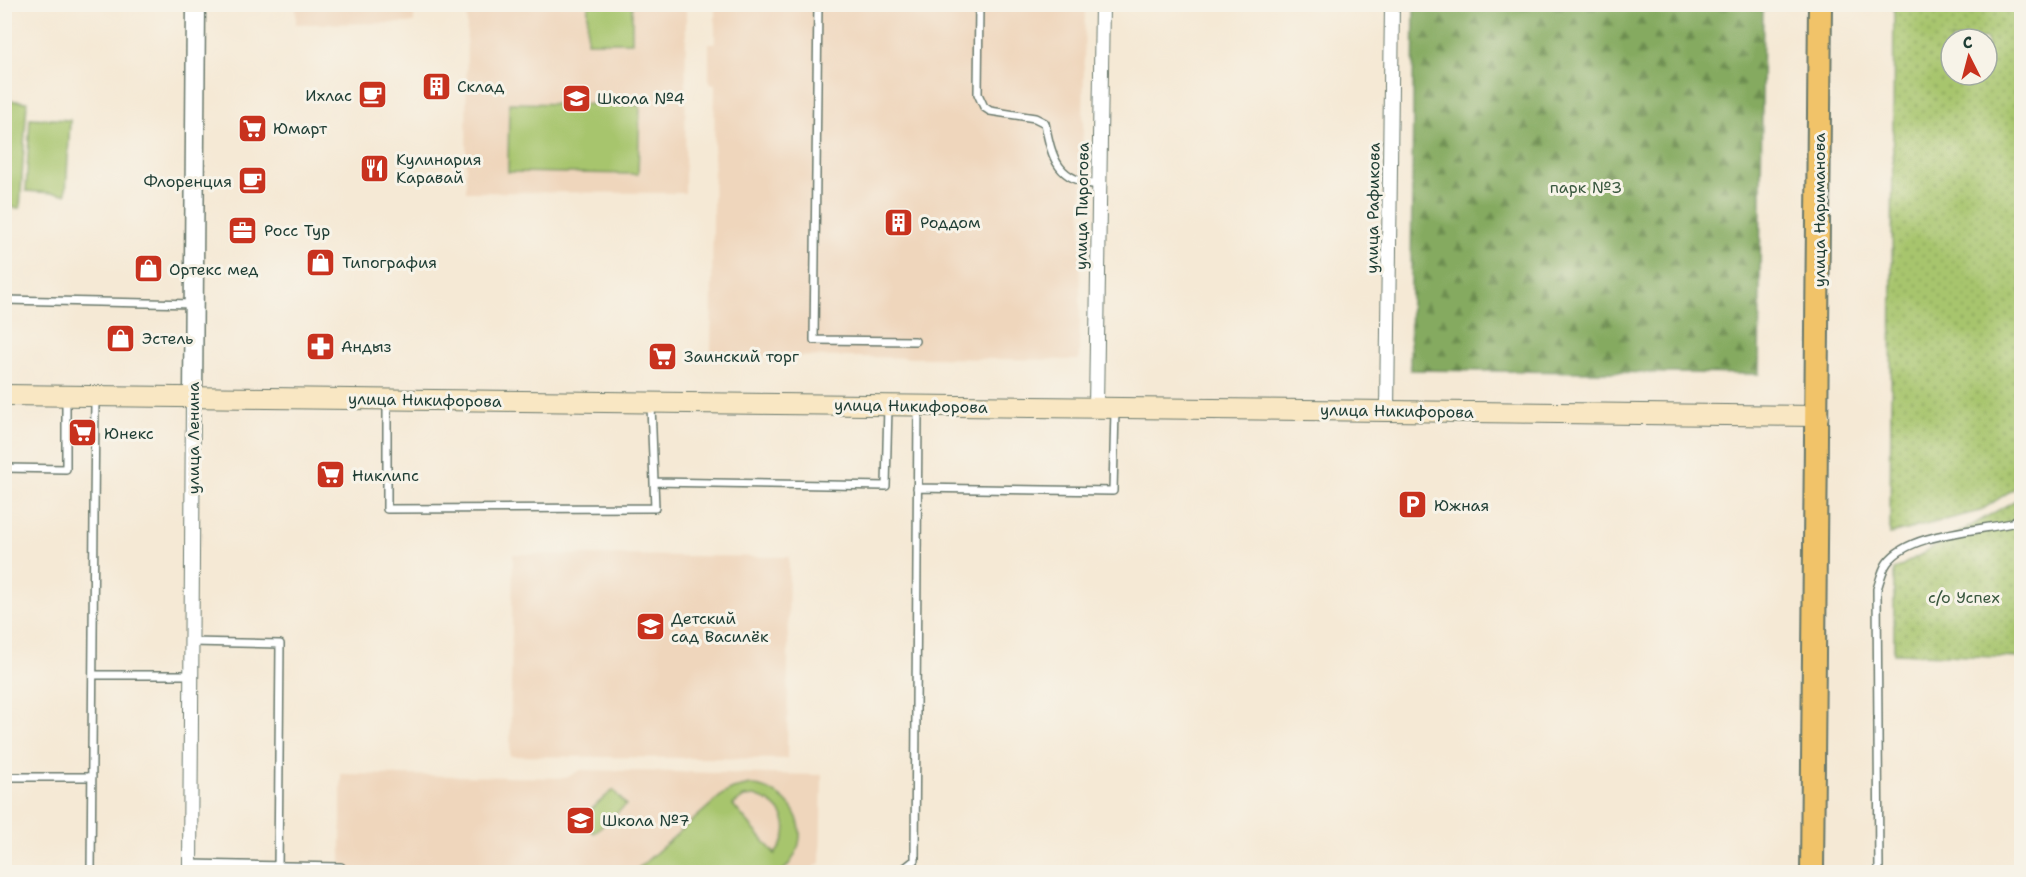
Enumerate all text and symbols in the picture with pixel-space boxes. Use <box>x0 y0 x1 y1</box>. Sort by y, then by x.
north arrow <box>1939 27 1999 87</box>
text: С <box>1961 32 1974 54</box>
building icon: Склад <box>420 70 452 102</box>
place label: Склад <box>457 76 504 97</box>
cafe icon: Ихлас <box>357 79 389 111</box>
school or university icon: Школа №4 <box>560 82 592 114</box>
place label: Ихлас <box>305 85 352 106</box>
place label: Школа №4 <box>597 88 685 109</box>
supermarket icon: Юмарт <box>236 112 268 144</box>
place label: Юмарт <box>273 118 328 139</box>
street label: улица Нариманова <box>1809 133 1830 287</box>
street label: улица Пирогова <box>1070 142 1094 270</box>
street label: улица Рафикова <box>1361 142 1385 274</box>
place label: Кулинария Каравай <box>396 149 482 188</box>
restaurant icon: Кулинария Каравай <box>359 152 391 184</box>
cafe icon: Флоренция <box>237 165 269 197</box>
place label: Флоренция <box>143 171 232 192</box>
park label: парк №3 <box>1550 177 1622 198</box>
building icon: Роддом <box>883 206 915 238</box>
place label: Роддом <box>920 212 980 233</box>
office icon: Росс Тур <box>227 214 259 246</box>
place label: Росс Тур <box>264 220 330 241</box>
shop icon: Типография <box>305 246 337 278</box>
place label: Типография <box>342 252 437 273</box>
shop icon: Ортекс мед <box>132 253 164 285</box>
place label: Ортекс мед <box>169 259 259 280</box>
shop icon: Эстель <box>105 322 137 354</box>
place label: Эстель <box>142 328 193 349</box>
pharmacy icon: Андыз <box>304 330 336 362</box>
place label: Андыз <box>341 336 391 357</box>
supermarket icon: Заинский торг <box>647 340 679 372</box>
place label: Заинский торг <box>684 346 800 367</box>
street label: улица Ленина <box>183 382 204 494</box>
street label: улица Никифорова <box>348 388 502 412</box>
street label: улица Никифорова <box>834 394 988 418</box>
street label: улица Никифорова <box>1320 399 1474 423</box>
supermarket icon: Юнекс <box>67 417 99 449</box>
place label: Юнекс <box>104 423 154 444</box>
supermarket icon: Никлипс <box>315 459 347 491</box>
place label: Никлипс <box>352 465 419 486</box>
parking icon: Южная <box>1397 489 1429 521</box>
place label: Южная <box>1434 495 1489 516</box>
park label: с/о Успех <box>1928 587 2000 608</box>
place label: Детский сад Василёк <box>671 608 769 647</box>
school or university icon: Детский сад Василёк <box>634 611 666 643</box>
school or university icon: Школа №7 <box>565 804 597 836</box>
place label: Школа №7 <box>602 810 690 831</box>

